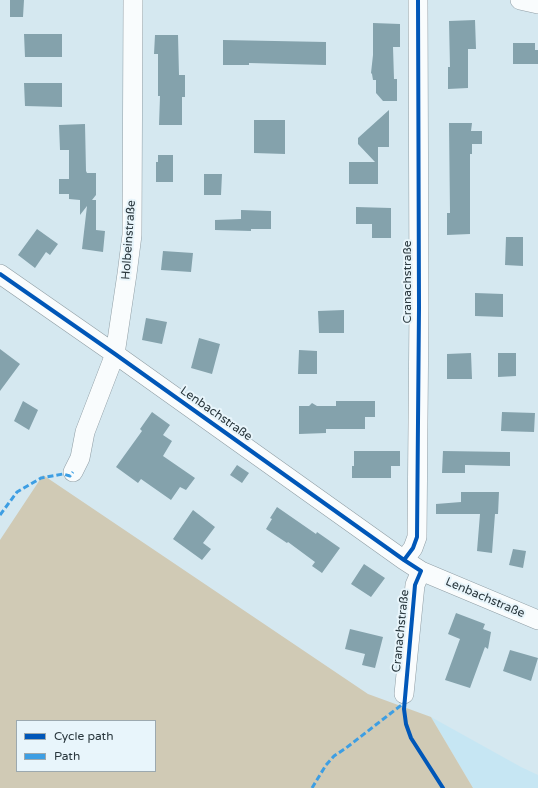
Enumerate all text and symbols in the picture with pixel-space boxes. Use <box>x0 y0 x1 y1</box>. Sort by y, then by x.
street label: Holbeinstraße <box>119 200 139 280</box>
street label: Cranachstraße <box>401 240 415 324</box>
street label: Lenbachstraße <box>177 384 255 444</box>
street label: Lenbachstraße <box>443 575 527 621</box>
street label: Cranachstraße <box>389 589 413 673</box>
legend <box>16 720 156 772</box>
text: Cycle path <box>54 729 113 743</box>
text: Path <box>54 749 80 763</box>

